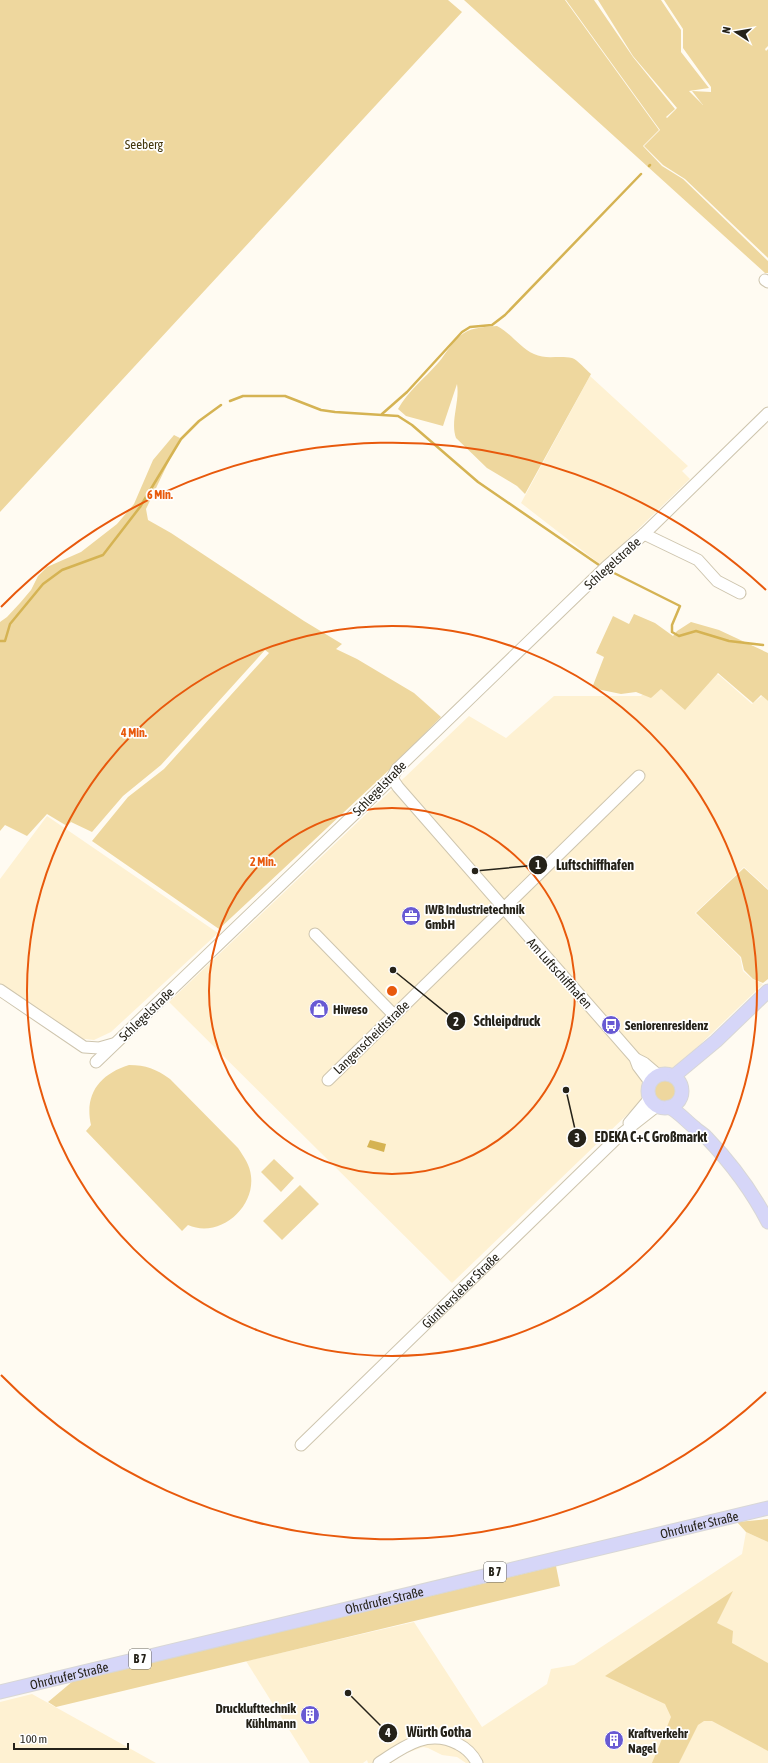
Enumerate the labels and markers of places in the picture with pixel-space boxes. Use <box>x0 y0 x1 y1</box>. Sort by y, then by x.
callout: Luftschiffhafen <box>528 852 642 878</box>
place label: IWB Industrietechnik GmbH <box>425 902 525 932</box>
office icon: IWB Industrietechnik GmbH <box>400 905 422 927</box>
centre of rings <box>385 984 399 998</box>
shop icon: Hiweso <box>308 998 330 1020</box>
place label: Hiweso <box>333 1002 368 1017</box>
callout: Schleipdruck <box>446 1008 549 1034</box>
bus stop icon: Seniorenresidenz <box>600 1014 622 1036</box>
place label: Seniorenresidenz <box>625 1018 708 1033</box>
callout: EDEKA C+C Großmarkt <box>567 1125 716 1151</box>
place label: Drucklufttechnik Kühlmann <box>215 1701 296 1731</box>
building icon: Drucklufttechnik Kühlmann <box>299 1704 321 1726</box>
callout: Würth Gotha <box>378 1720 479 1746</box>
place label: Kraftverkehr Nagel <box>628 1726 689 1756</box>
building icon: Kraftverkehr Nagel <box>603 1729 625 1751</box>

